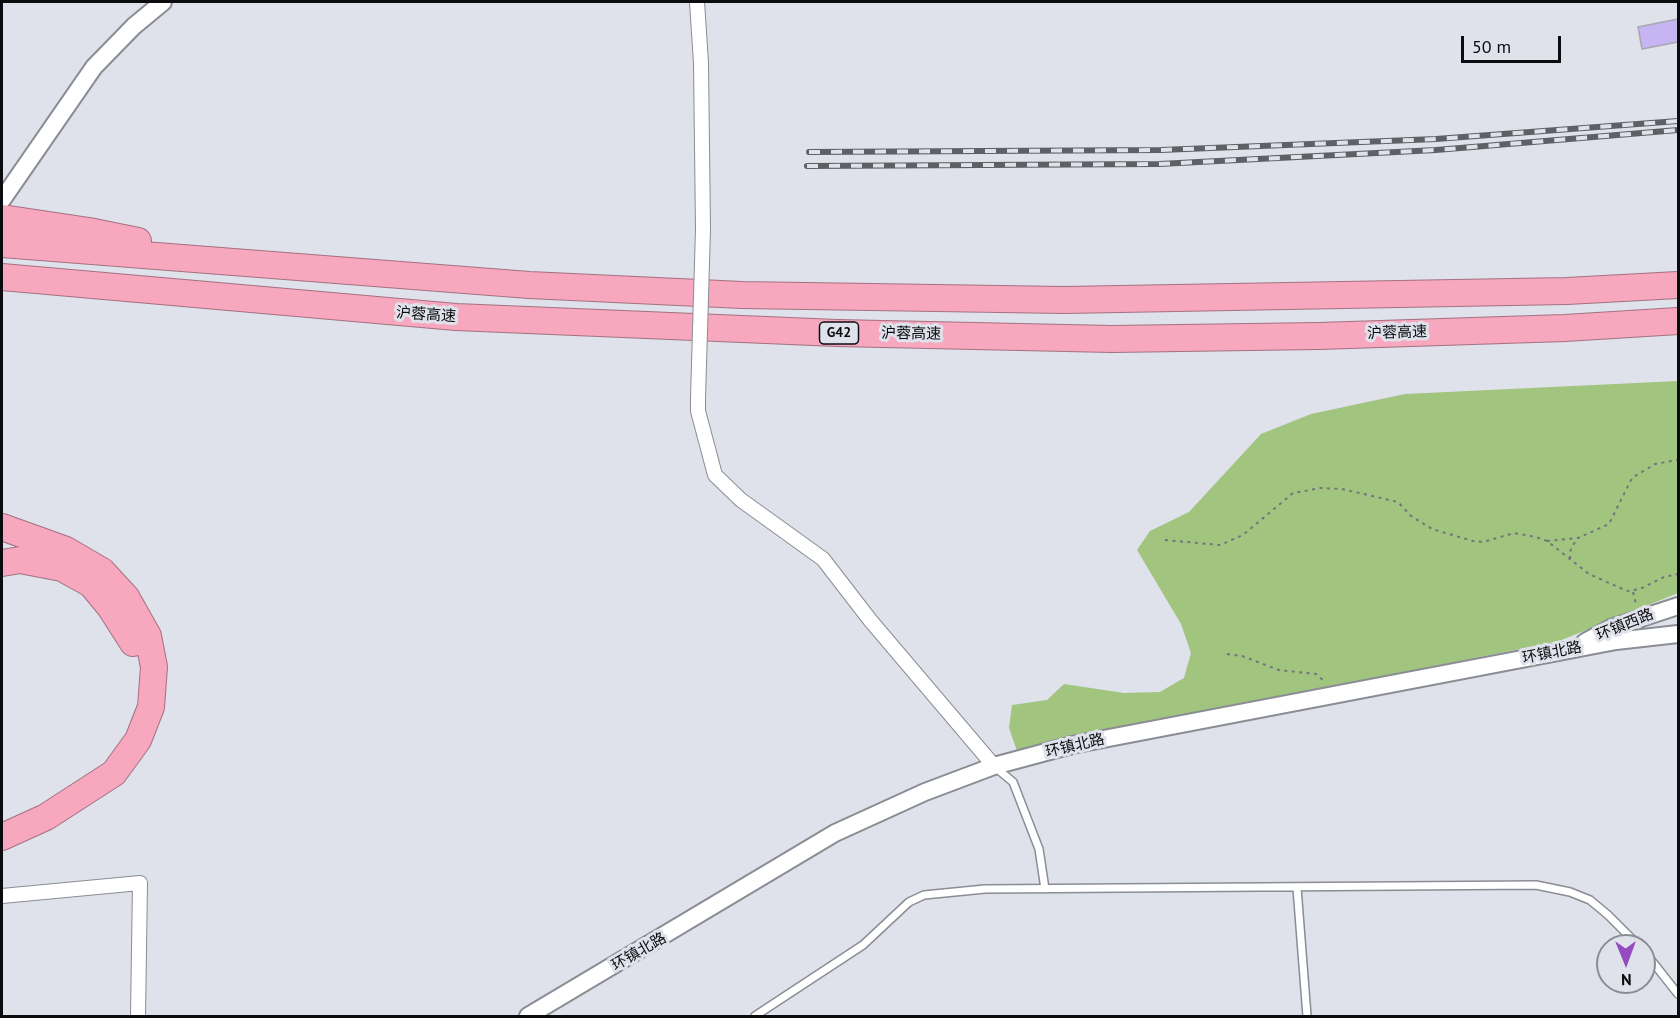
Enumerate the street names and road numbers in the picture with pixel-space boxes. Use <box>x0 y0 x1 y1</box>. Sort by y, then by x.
street label: 沪蓉高速 <box>395 304 457 326</box>
road number: G42 <box>820 322 858 344</box>
street label: 沪蓉高速 <box>1367 323 1427 343</box>
street label: 沪蓉高速 <box>881 324 941 344</box>
street label: 环镇西路 <box>1594 605 1656 645</box>
street label: 环镇北路 <box>1521 638 1583 668</box>
street label: 环镇北路 <box>1044 730 1106 762</box>
street label: 环镇北路 <box>609 929 669 975</box>

